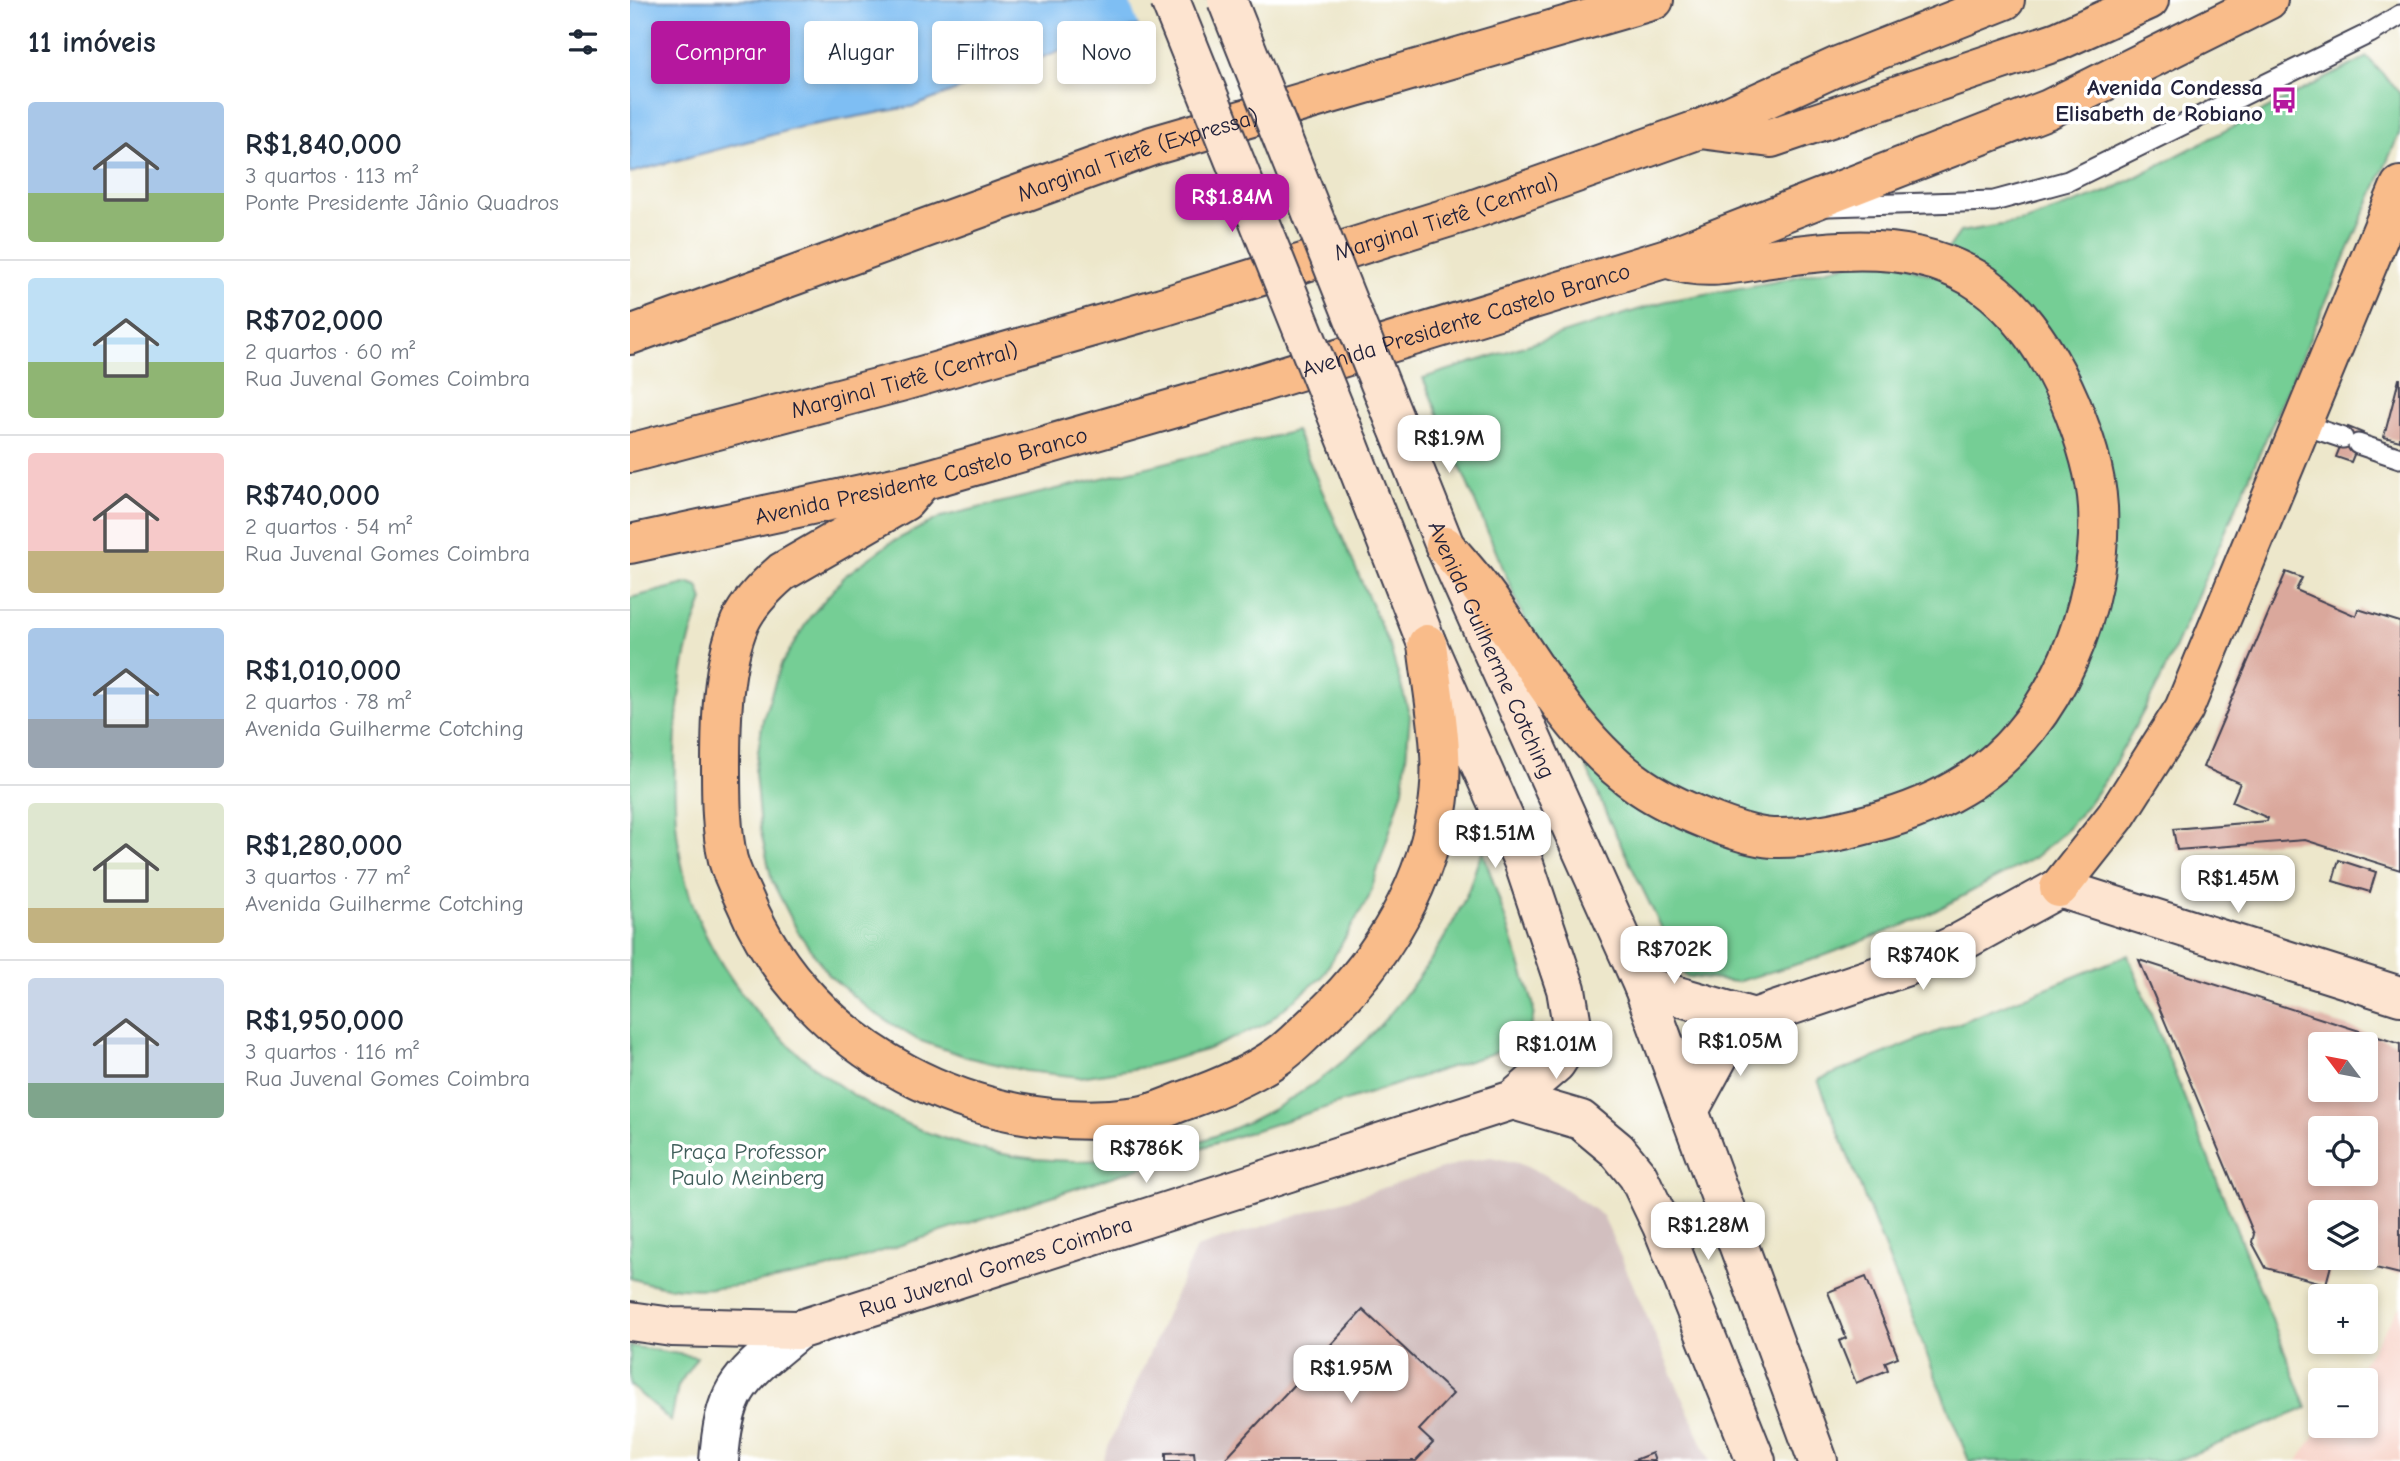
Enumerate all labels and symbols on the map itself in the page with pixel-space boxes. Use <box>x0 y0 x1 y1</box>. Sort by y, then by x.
place label: Avenida Condessa Elisabeth de Robiano <box>2055 74 2263 127</box>
bus stop icon: Avenida Condessa Elisabeth de Robiano <box>2269 85 2299 115</box>
street label: Marginal Tietê (Expressa) <box>1014 103 1262 208</box>
street label: Marginal Tietê (Central) <box>1331 167 1562 266</box>
pin: R$1.84M <box>1167 174 1297 234</box>
street label: Avenida Presidente Castelo Branco <box>1299 257 1633 383</box>
street label: Marginal Tietê (Central) <box>788 336 1021 424</box>
pin: R$1.9M <box>1392 416 1506 475</box>
street label: Avenida Presidente Castelo Branco <box>752 421 1091 531</box>
street label: Avenida Guilherme Cotching <box>1422 517 1561 783</box>
pin: R$1.51M <box>1430 810 1560 870</box>
pin: R$1.45M <box>2173 856 2303 915</box>
pin: R$702K <box>1617 926 1731 986</box>
pin: R$740K <box>1866 932 1980 992</box>
pin: R$1.05M <box>1675 1018 1805 1078</box>
pin: R$1.01M <box>1491 1021 1621 1081</box>
north arrow <box>2308 1032 2378 1102</box>
pin: R$786K <box>1089 1126 1203 1185</box>
park label: Praça Professor Paulo Meinberg <box>670 1138 827 1191</box>
pin: R$1.28M <box>1643 1202 1773 1262</box>
street label: Rua Juvenal Gomes Coimbra <box>856 1210 1136 1323</box>
pin: R$1.95M <box>1286 1346 1416 1405</box>

